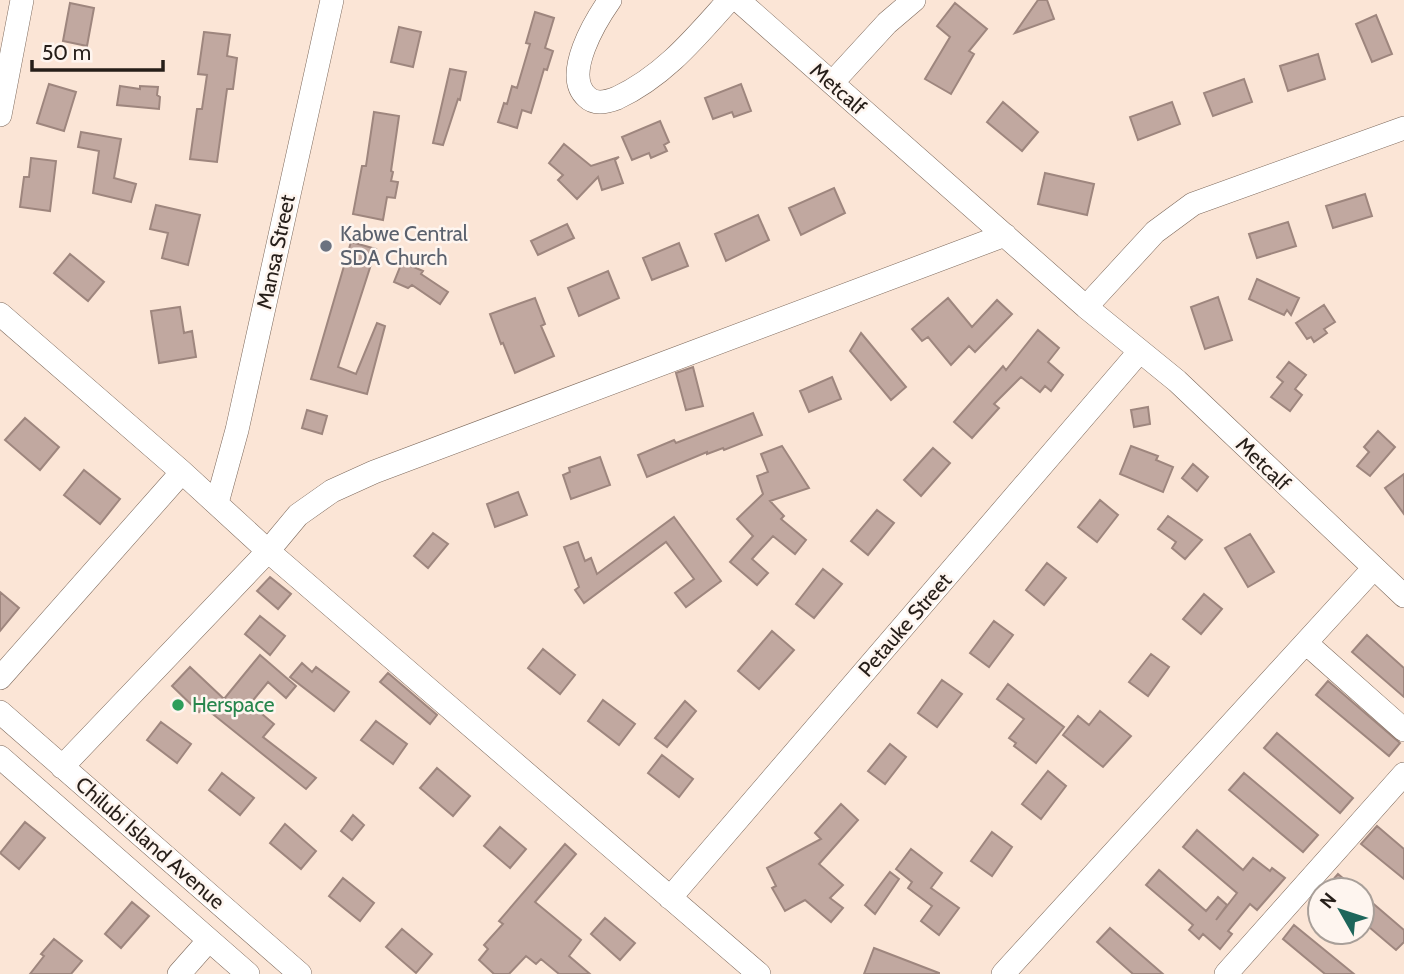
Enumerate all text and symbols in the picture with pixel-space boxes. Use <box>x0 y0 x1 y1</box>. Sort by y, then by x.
scale bar <box>32 28 163 72</box>
text: 50 m <box>42 40 91 65</box>
street label: Metcalf <box>805 58 871 120</box>
street label: Mansa Street <box>251 192 300 311</box>
place label: Kabwe Central SDA Church <box>340 221 468 270</box>
marker: Kabwe Central SDA Church <box>318 238 334 254</box>
street label: Metcalf <box>1231 432 1296 496</box>
street label: Petauke Street <box>853 568 956 682</box>
place label: Herspace <box>192 692 275 717</box>
marker: Herspace <box>170 697 186 713</box>
street label: Chilubi Island Avenue <box>71 771 230 914</box>
north arrow <box>1306 876 1376 946</box>
text: N <box>1315 888 1341 913</box>

